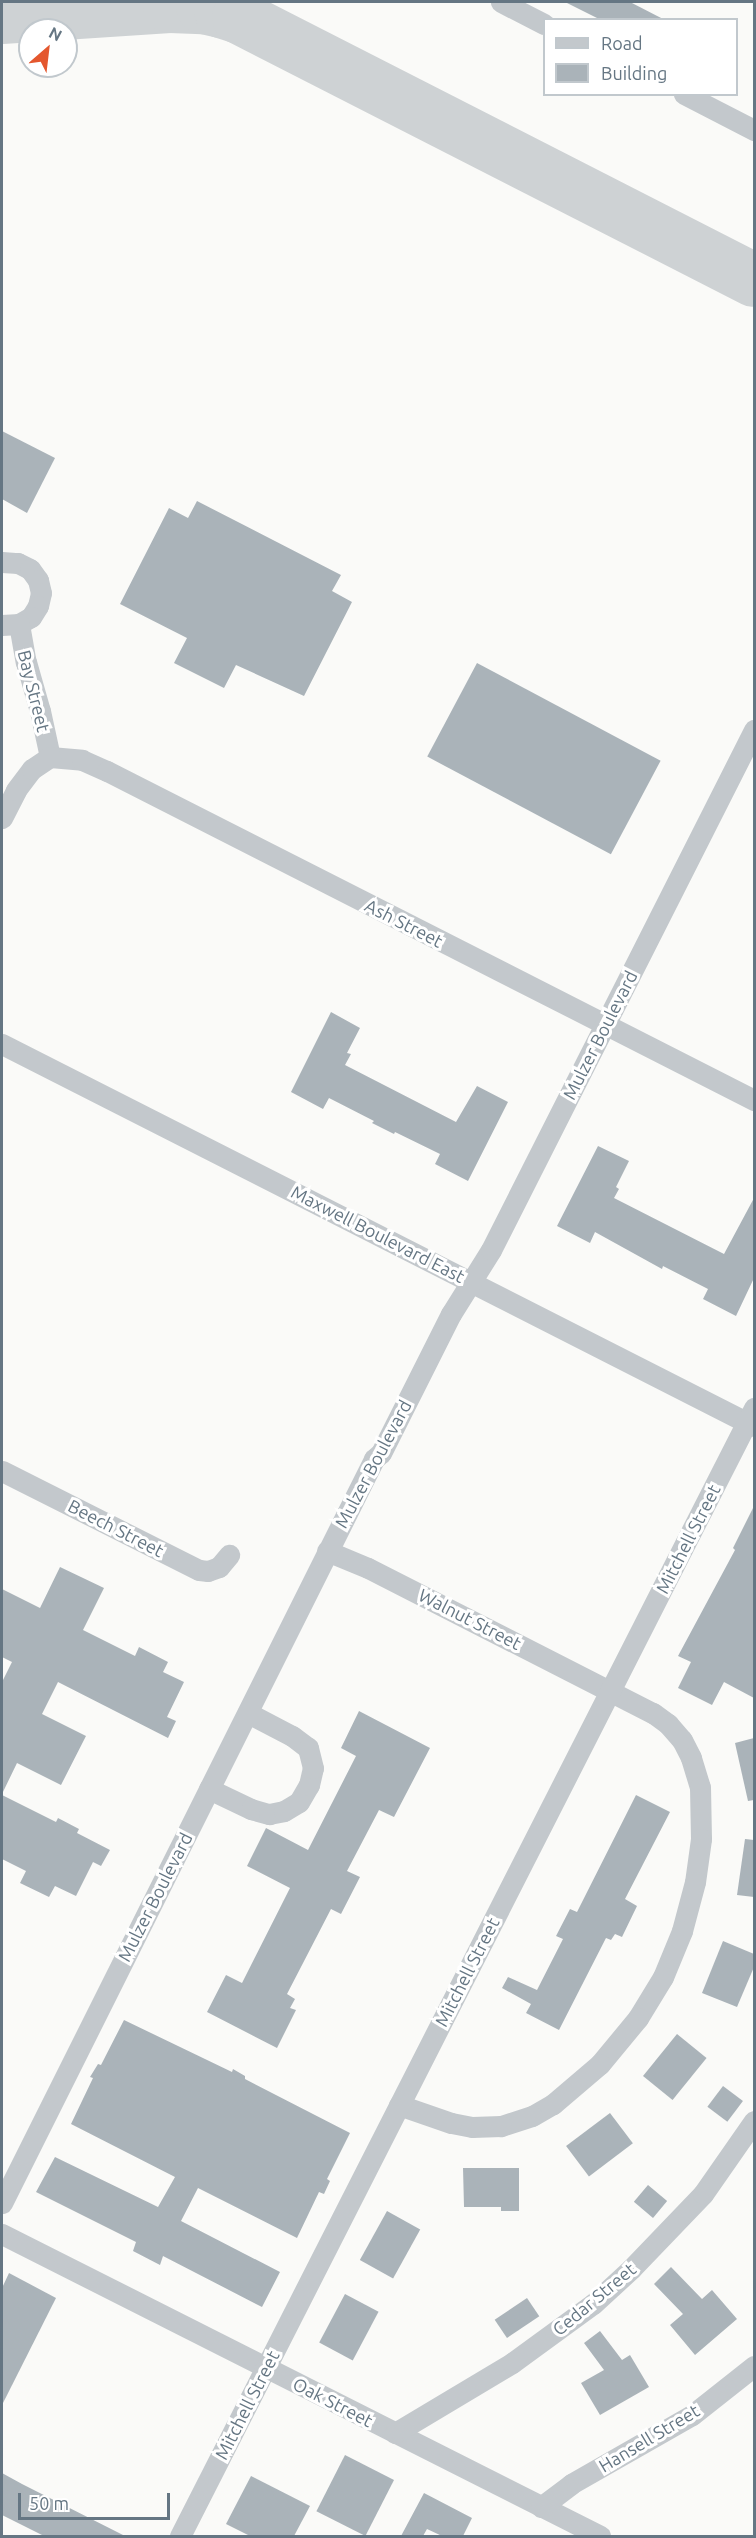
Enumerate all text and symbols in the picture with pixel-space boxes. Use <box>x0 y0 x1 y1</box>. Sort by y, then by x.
north arrow <box>18 18 78 78</box>
legend <box>543 18 738 96</box>
text: N <box>46 23 65 45</box>
text: Road <box>601 33 643 53</box>
text: Building <box>601 63 667 83</box>
street label: Bay Street <box>13 648 55 734</box>
street label: Ash Street <box>361 894 447 952</box>
street label: Mulzer Boulevard <box>558 967 642 1103</box>
street label: Maxwell Boulevard East <box>288 1181 468 1287</box>
street label: Mulzer Boulevard <box>330 1396 416 1532</box>
street label: Mitchell Street <box>651 1481 725 1597</box>
street label: Beech Street <box>65 1495 167 1561</box>
street label: Walnut Street <box>415 1584 525 1654</box>
street label: Mulzer Boulevard <box>113 1829 197 1965</box>
street label: Mitchell Street <box>430 1914 504 2030</box>
street label: Cedar Street <box>548 2258 640 2340</box>
street label: Mitchell Street <box>210 2347 284 2463</box>
street label: Oak Street <box>289 2373 377 2431</box>
street label: Hansell Street <box>595 2399 703 2477</box>
scale bar <box>21 2481 172 2519</box>
text: 50 m <box>29 2493 69 2513</box>

